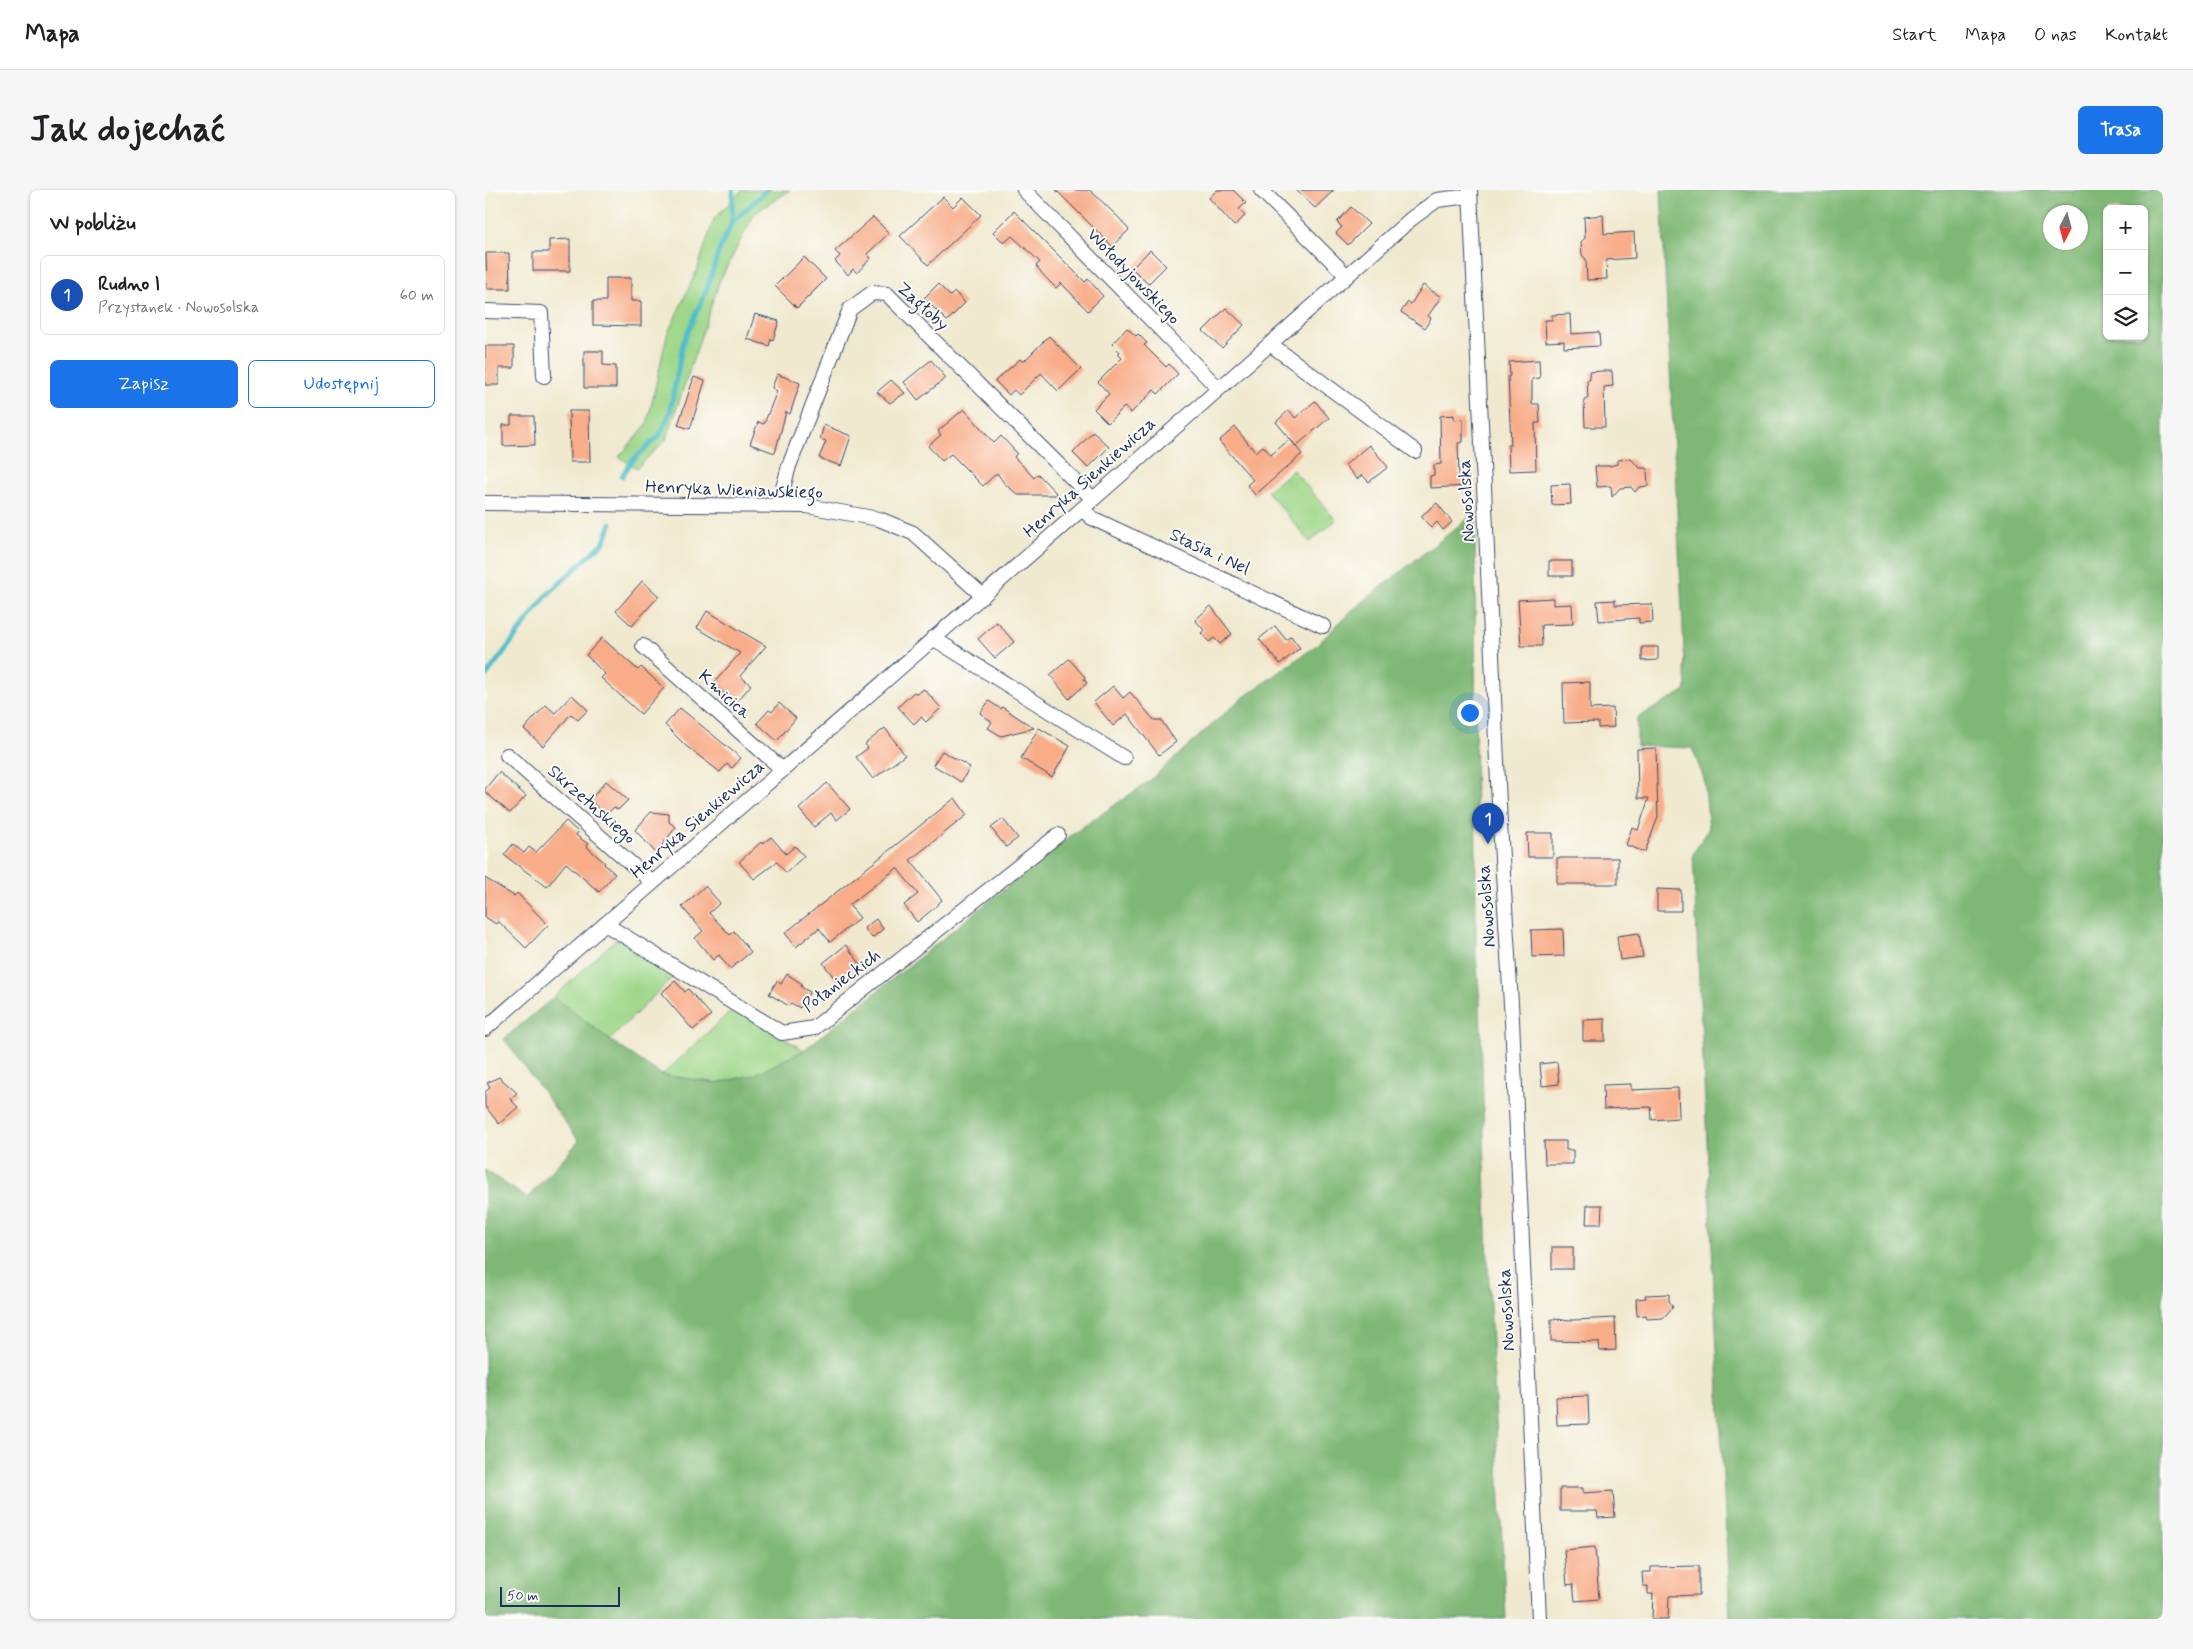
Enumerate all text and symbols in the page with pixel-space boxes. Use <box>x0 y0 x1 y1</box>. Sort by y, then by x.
text: Mapa <box>25 19 80 50</box>
text: Start <box>1892 23 1937 47</box>
text: Mapa <box>1965 23 2006 47</box>
text: O nas <box>2034 23 2077 47</box>
text: Kontakt <box>2105 23 2168 47</box>
button: Trasa <box>2078 106 2163 154</box>
text: Jak dojechać <box>30 107 225 153</box>
north arrow <box>2043 205 2088 250</box>
map controls <box>2103 205 2148 340</box>
button: + <box>2103 205 2148 250</box>
text: W pobliżu <box>50 209 136 237</box>
street label: Wołodyjowskiego <box>1081 223 1185 330</box>
button: − <box>2103 250 2148 295</box>
text: Rudno I <box>98 272 160 297</box>
street label: Zagłoby <box>890 277 954 338</box>
text: 1 <box>63 285 71 306</box>
text: 60 m <box>400 285 434 306</box>
button: layers <box>2103 295 2148 340</box>
text: Przystanek · Nowosolska <box>98 297 259 318</box>
button: Zapisz <box>50 360 238 408</box>
button: Udostępnij <box>248 360 435 408</box>
street label: Henryka Sienkiewicza <box>1018 412 1161 544</box>
street label: Nowosolska <box>1453 459 1481 543</box>
street label: Henryka Wieniawskiego <box>645 475 823 507</box>
street label: Stasia i Nel <box>1166 523 1254 581</box>
street label: Kmicica <box>693 665 756 725</box>
your location <box>1457 700 1483 726</box>
street label: Henryka Sienkiewicza <box>625 755 770 885</box>
street label: Skrzetuskiego <box>541 760 641 851</box>
pin: 1 <box>1472 803 1504 844</box>
street label: Nowosolska <box>1472 864 1502 948</box>
street label: Połanieckich <box>798 943 886 1018</box>
street label: Nowosolska <box>1493 1268 1521 1352</box>
scale bar <box>500 1584 620 1607</box>
text: 50 m <box>507 1587 538 1605</box>

